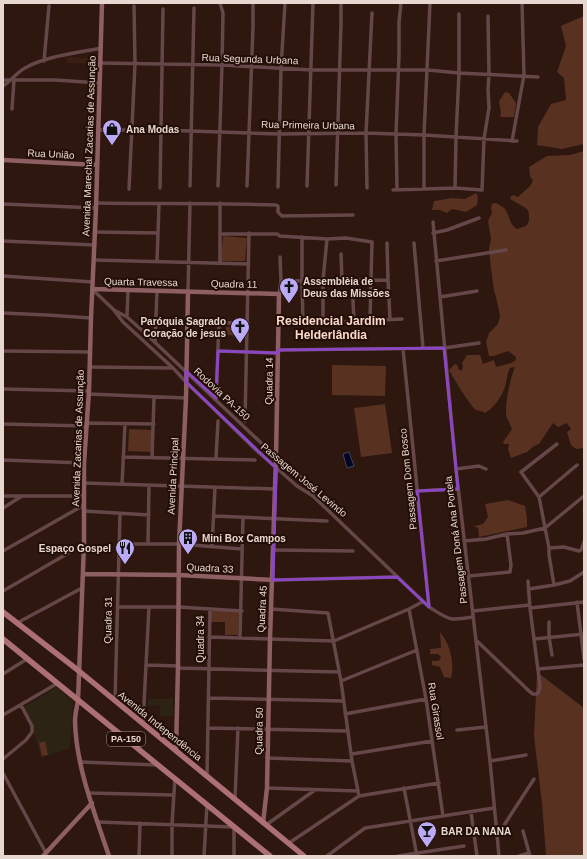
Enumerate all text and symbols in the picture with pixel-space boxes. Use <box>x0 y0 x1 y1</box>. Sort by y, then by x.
street label: Rua Segunda Urbana <box>201 52 299 66</box>
street label: Avenida Marechal Zacarias de Assunção <box>80 55 98 237</box>
shop icon: Ana Modas <box>101 118 123 146</box>
street label: Rua Primeira Urbana <box>261 119 355 131</box>
place label: Ana Modas <box>126 124 180 135</box>
street label: Rua União <box>27 147 75 161</box>
street label: Quarta Travessa <box>104 276 178 288</box>
church icon: Assemblèia de Deus das Missões <box>278 276 300 304</box>
place label: Assemblèia de Deus das Missões <box>303 276 390 299</box>
street label: Quadra 11 <box>211 278 258 290</box>
district label: Residencial Jardim Helderlândia <box>276 314 386 342</box>
place label: Paróquia Sagrado Coração de jesus <box>140 316 226 339</box>
church icon: Paróquia Sagrado Coração de jesus <box>229 316 251 344</box>
street label: Quadra 14 <box>263 357 275 405</box>
street label: Rodovia PA-150 <box>192 365 252 423</box>
street label: Avenida Zacarias de Assunção <box>70 369 86 507</box>
street label: Passagem Dom Bosco <box>397 427 419 530</box>
street label: Avenida Principal <box>165 437 181 515</box>
street label: Passagem José Levindo <box>259 441 350 520</box>
street label: Passagem Doná Ana Portela <box>443 475 469 604</box>
building icon: Mini Box Campos <box>177 527 199 555</box>
place label: Mini Box Campos <box>202 533 286 544</box>
restaurant icon: Espaço Gospel <box>114 537 136 565</box>
place label: Espaço Gospel <box>39 543 111 554</box>
street label: Quadra 33 <box>186 561 234 575</box>
street label: Quadra 45 <box>255 585 269 633</box>
street label: Quadra 31 <box>102 596 114 644</box>
street label: Quadra 34 <box>195 615 206 663</box>
street label: Rua Girassol <box>426 682 446 740</box>
street label: Avenida Independência <box>116 689 204 763</box>
street label: Quadra 50 <box>253 707 265 755</box>
road number: PA-150 <box>107 732 145 746</box>
bar icon: BAR DA NANA <box>416 820 438 848</box>
place label: BAR DA NANA <box>441 826 511 837</box>

